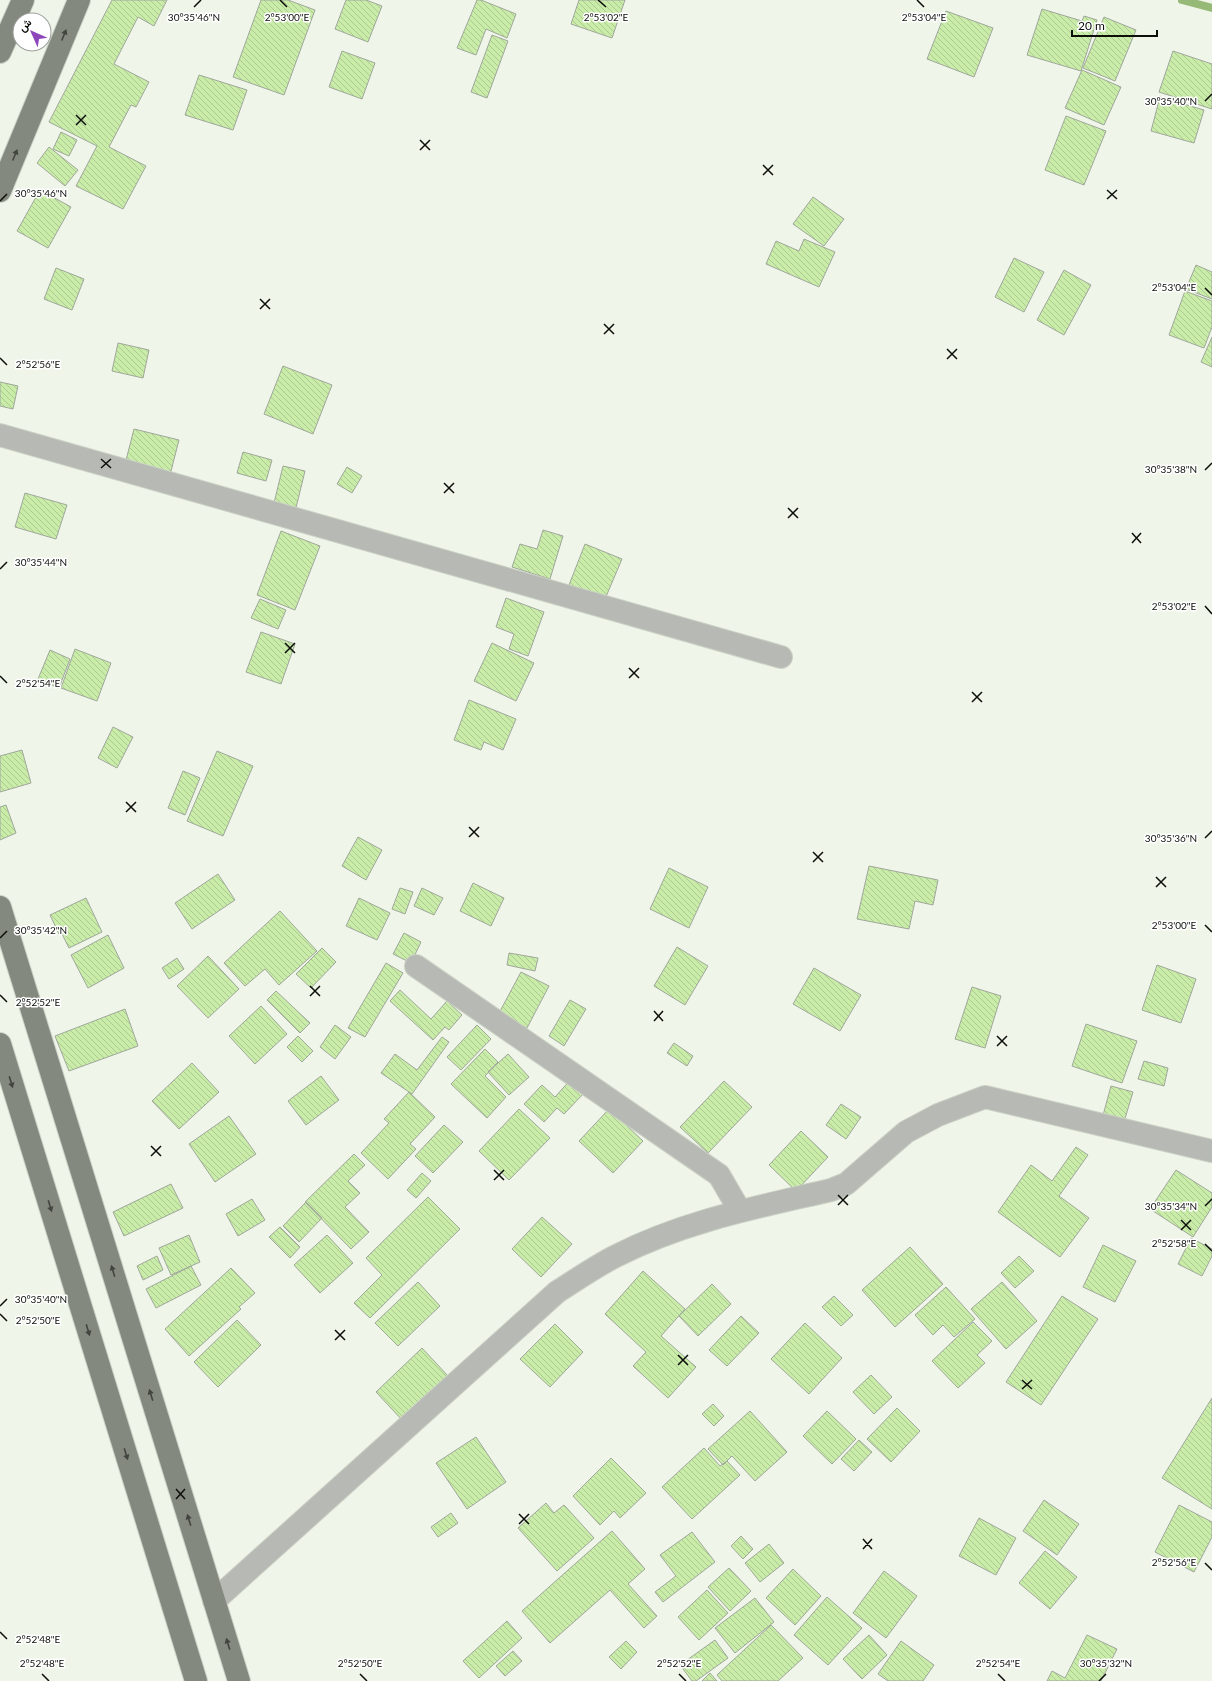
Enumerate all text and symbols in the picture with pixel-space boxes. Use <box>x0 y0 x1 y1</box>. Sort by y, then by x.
text: 30°35'46"N <box>168 11 220 23</box>
text: 2°53'00"E <box>265 11 310 23</box>
text: 2°53'02"E <box>584 11 629 23</box>
text: 2°53'04"E <box>902 11 947 23</box>
north arrow <box>12 12 52 52</box>
scale bar <box>1072 12 1157 38</box>
text: ش <box>15 15 35 35</box>
text: 20 m <box>1078 18 1105 33</box>
one-way arrow <box>62 28 68 40</box>
text: 30°35'40"N <box>1145 95 1197 107</box>
one-way arrow <box>12 149 18 160</box>
text: 30°35'46"N <box>15 187 67 199</box>
text: 2°53'04"E <box>1152 281 1197 293</box>
text: 2°52'56"E <box>16 358 61 370</box>
text: 30°35'38"N <box>1145 463 1197 475</box>
text: 30°35'44"N <box>15 556 67 568</box>
text: 2°53'02"E <box>1152 600 1197 612</box>
text: 2°52'54"E <box>16 677 61 689</box>
text: 30°35'36"N <box>1145 832 1197 844</box>
text: 2°53'00"E <box>1152 919 1197 931</box>
text: 30°35'42"N <box>15 924 67 936</box>
text: 2°52'52"E <box>16 996 61 1008</box>
one-way arrow <box>9 1076 15 1088</box>
one-way arrow <box>47 1200 53 1212</box>
text: 30°35'34"N <box>1145 1200 1197 1212</box>
text: 2°52'58"E <box>1152 1237 1197 1249</box>
one-way arrow <box>109 1265 115 1277</box>
text: 30°35'40"N <box>15 1293 67 1305</box>
text: 2°52'50"E <box>16 1314 61 1326</box>
one-way arrow <box>85 1324 91 1336</box>
one-way arrow <box>148 1389 154 1401</box>
one-way arrow <box>123 1449 129 1461</box>
one-way arrow <box>186 1513 192 1525</box>
text: 2°52'56"E <box>1152 1556 1197 1568</box>
text: 2°52'48"E <box>16 1633 61 1645</box>
one-way arrow <box>225 1637 231 1649</box>
text: 2°52'48"E <box>20 1657 65 1669</box>
text: 2°52'50"E <box>338 1657 383 1669</box>
text: 2°52'52"E <box>657 1657 702 1669</box>
text: 2°52'54"E <box>976 1657 1021 1669</box>
text: 30°35'32"N <box>1080 1657 1132 1669</box>

